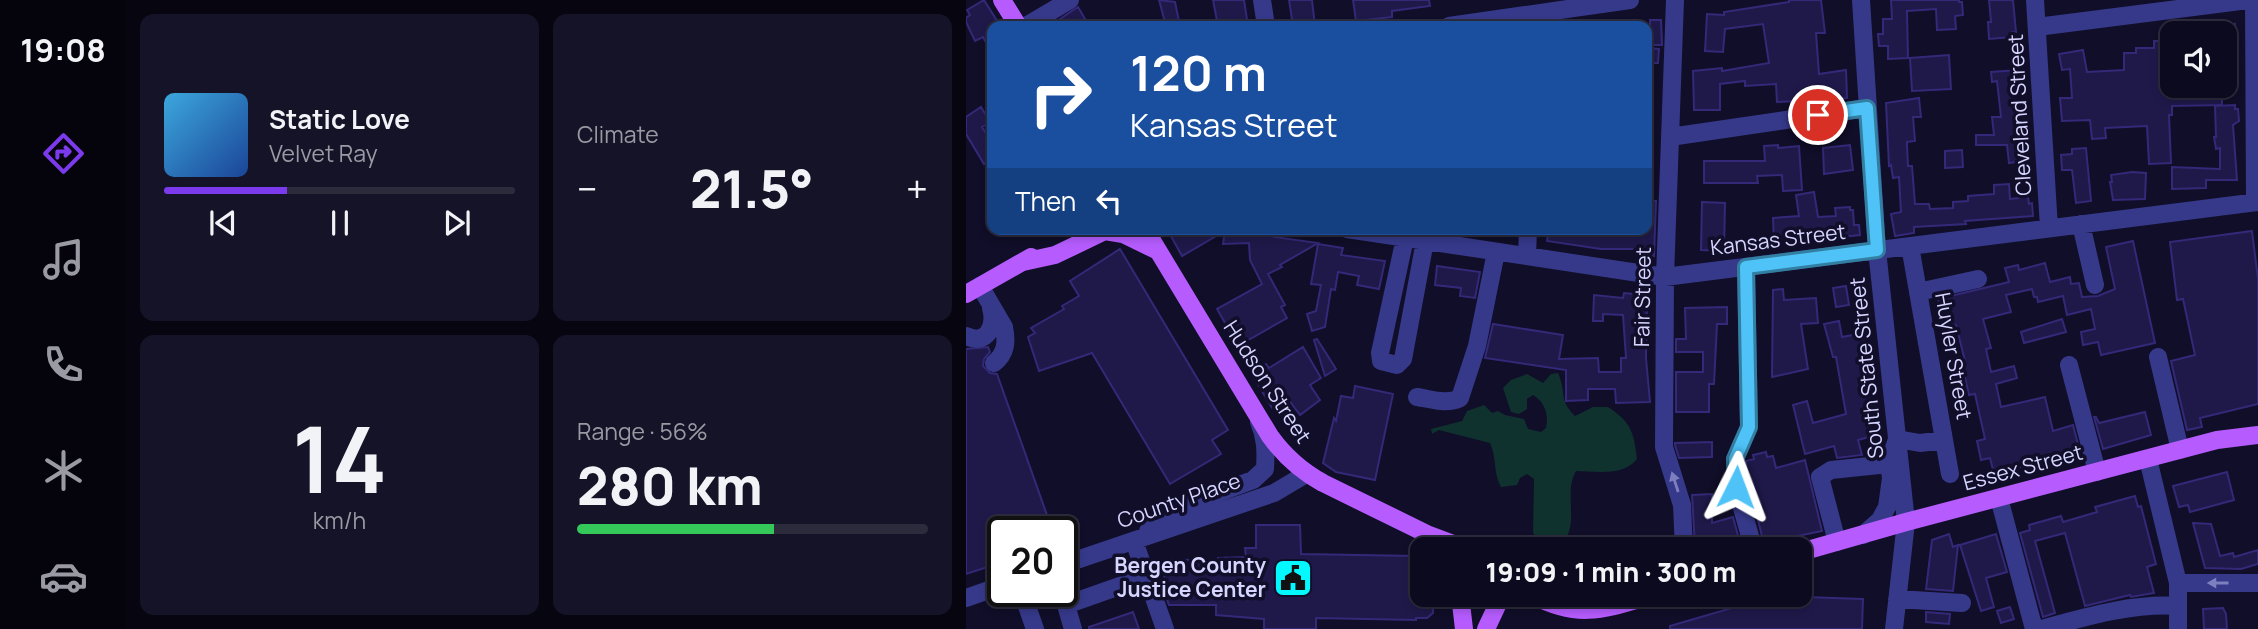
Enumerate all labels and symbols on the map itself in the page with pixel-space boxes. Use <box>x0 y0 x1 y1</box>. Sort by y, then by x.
street label: Cleveland Street <box>2001 34 2037 196</box>
pin <box>1788 85 1848 145</box>
street label: Kansas Street <box>1709 217 1847 261</box>
street label: Fair Street <box>1627 247 1657 347</box>
street label: South State Street <box>1843 276 1889 460</box>
street label: Huyler Street <box>1929 290 1979 422</box>
street label: Hudson Street <box>1218 315 1318 448</box>
street label: Essex Street <box>1960 438 2086 496</box>
position arrow <box>1699 450 1773 524</box>
street label: County Place <box>1113 466 1244 534</box>
one-way arrow <box>1669 472 1680 493</box>
speed limit sign: 20 <box>987 516 1078 607</box>
place label: Bergen County Justice Center <box>1114 551 1266 603</box>
public building icon: Bergen County Justice Center <box>1272 557 1314 599</box>
one-way arrow <box>2207 577 2229 589</box>

